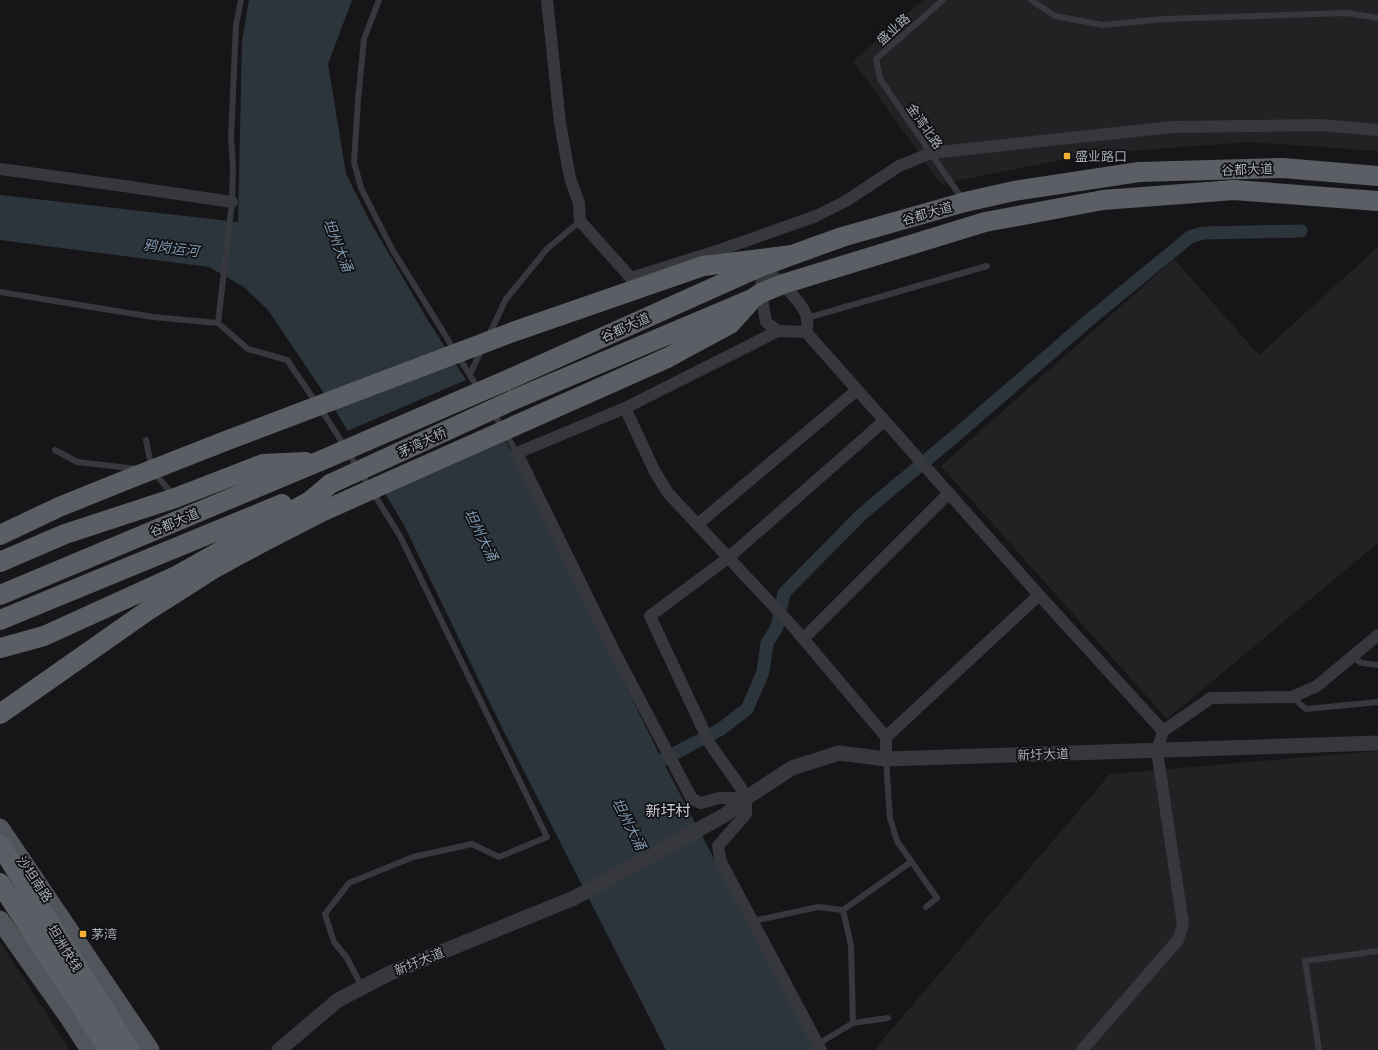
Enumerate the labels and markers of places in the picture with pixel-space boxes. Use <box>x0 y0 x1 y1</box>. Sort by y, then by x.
place label: 盛业路口 <box>1075 149 1127 166</box>
marker: 盛业路口 <box>1062 151 1072 161</box>
place label: 茅湾 <box>91 927 117 944</box>
marker: 茅湾 <box>78 929 88 939</box>

